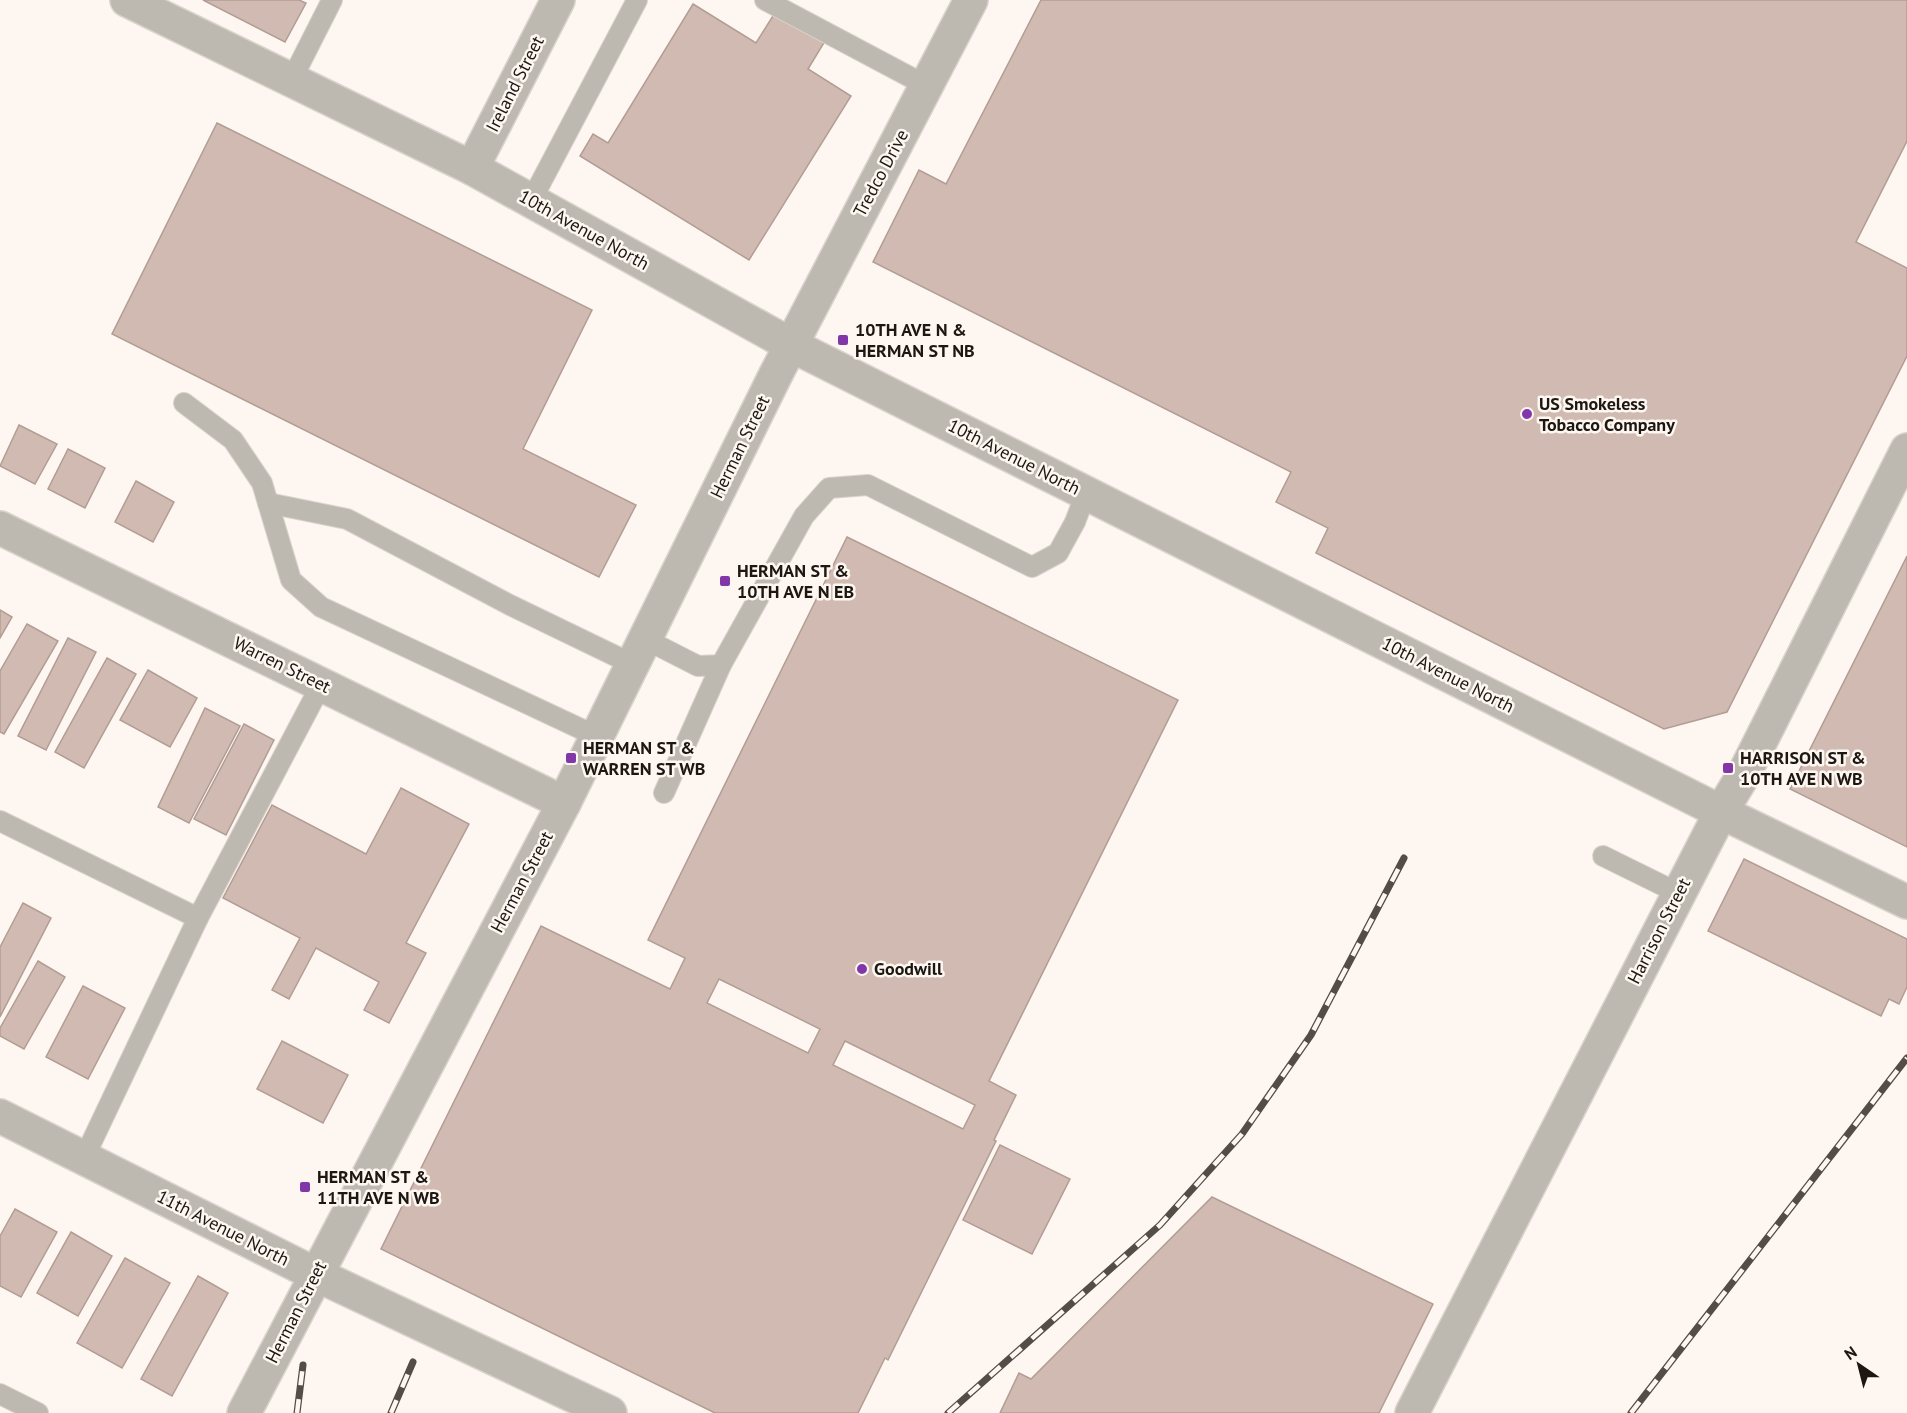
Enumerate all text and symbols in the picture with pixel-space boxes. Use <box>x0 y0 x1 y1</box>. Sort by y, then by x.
street label: Ireland Street <box>480 32 549 136</box>
street label: Tredco Drive <box>848 125 913 220</box>
street label: 10th Avenue North <box>515 184 653 275</box>
place label: 10TH AVE N & HERMAN ST NB <box>855 318 975 362</box>
marker: 10TH AVE N & HERMAN ST NB <box>836 333 850 347</box>
street label: Herman Street <box>705 392 774 502</box>
place label: US Smokeless Tobacco Company <box>1539 392 1675 436</box>
marker: US Smokeless Tobacco Company <box>1520 407 1534 421</box>
street label: 10th Avenue North <box>944 413 1084 500</box>
place label: HERMAN ST & 10TH AVE N EB <box>737 559 854 603</box>
marker: HERMAN ST & 10TH AVE N EB <box>718 574 732 588</box>
street label: Warren Street <box>230 631 334 698</box>
street label: 10th Avenue North <box>1378 631 1518 718</box>
place label: HERMAN ST & WARREN ST WB <box>583 736 705 780</box>
place label: HARRISON ST & 10TH AVE N WB <box>1740 746 1866 790</box>
marker: HERMAN ST & WARREN ST WB <box>564 751 578 765</box>
marker: HARRISON ST & 10TH AVE N WB <box>1721 761 1735 775</box>
street label: Herman Street <box>485 827 558 936</box>
street label: Harrison Street <box>1622 874 1695 988</box>
place label: Goodwill <box>874 957 943 980</box>
marker: Goodwill <box>855 962 869 976</box>
place label: HERMAN ST & 11TH AVE N WB <box>317 1165 440 1209</box>
marker: HERMAN ST & 11TH AVE N WB <box>298 1180 312 1194</box>
street label: 11th Avenue North <box>153 1184 293 1271</box>
street label: Herman Street <box>260 1257 331 1367</box>
north arrow <box>1829 1335 1889 1395</box>
text: N <box>1840 1342 1860 1364</box>

